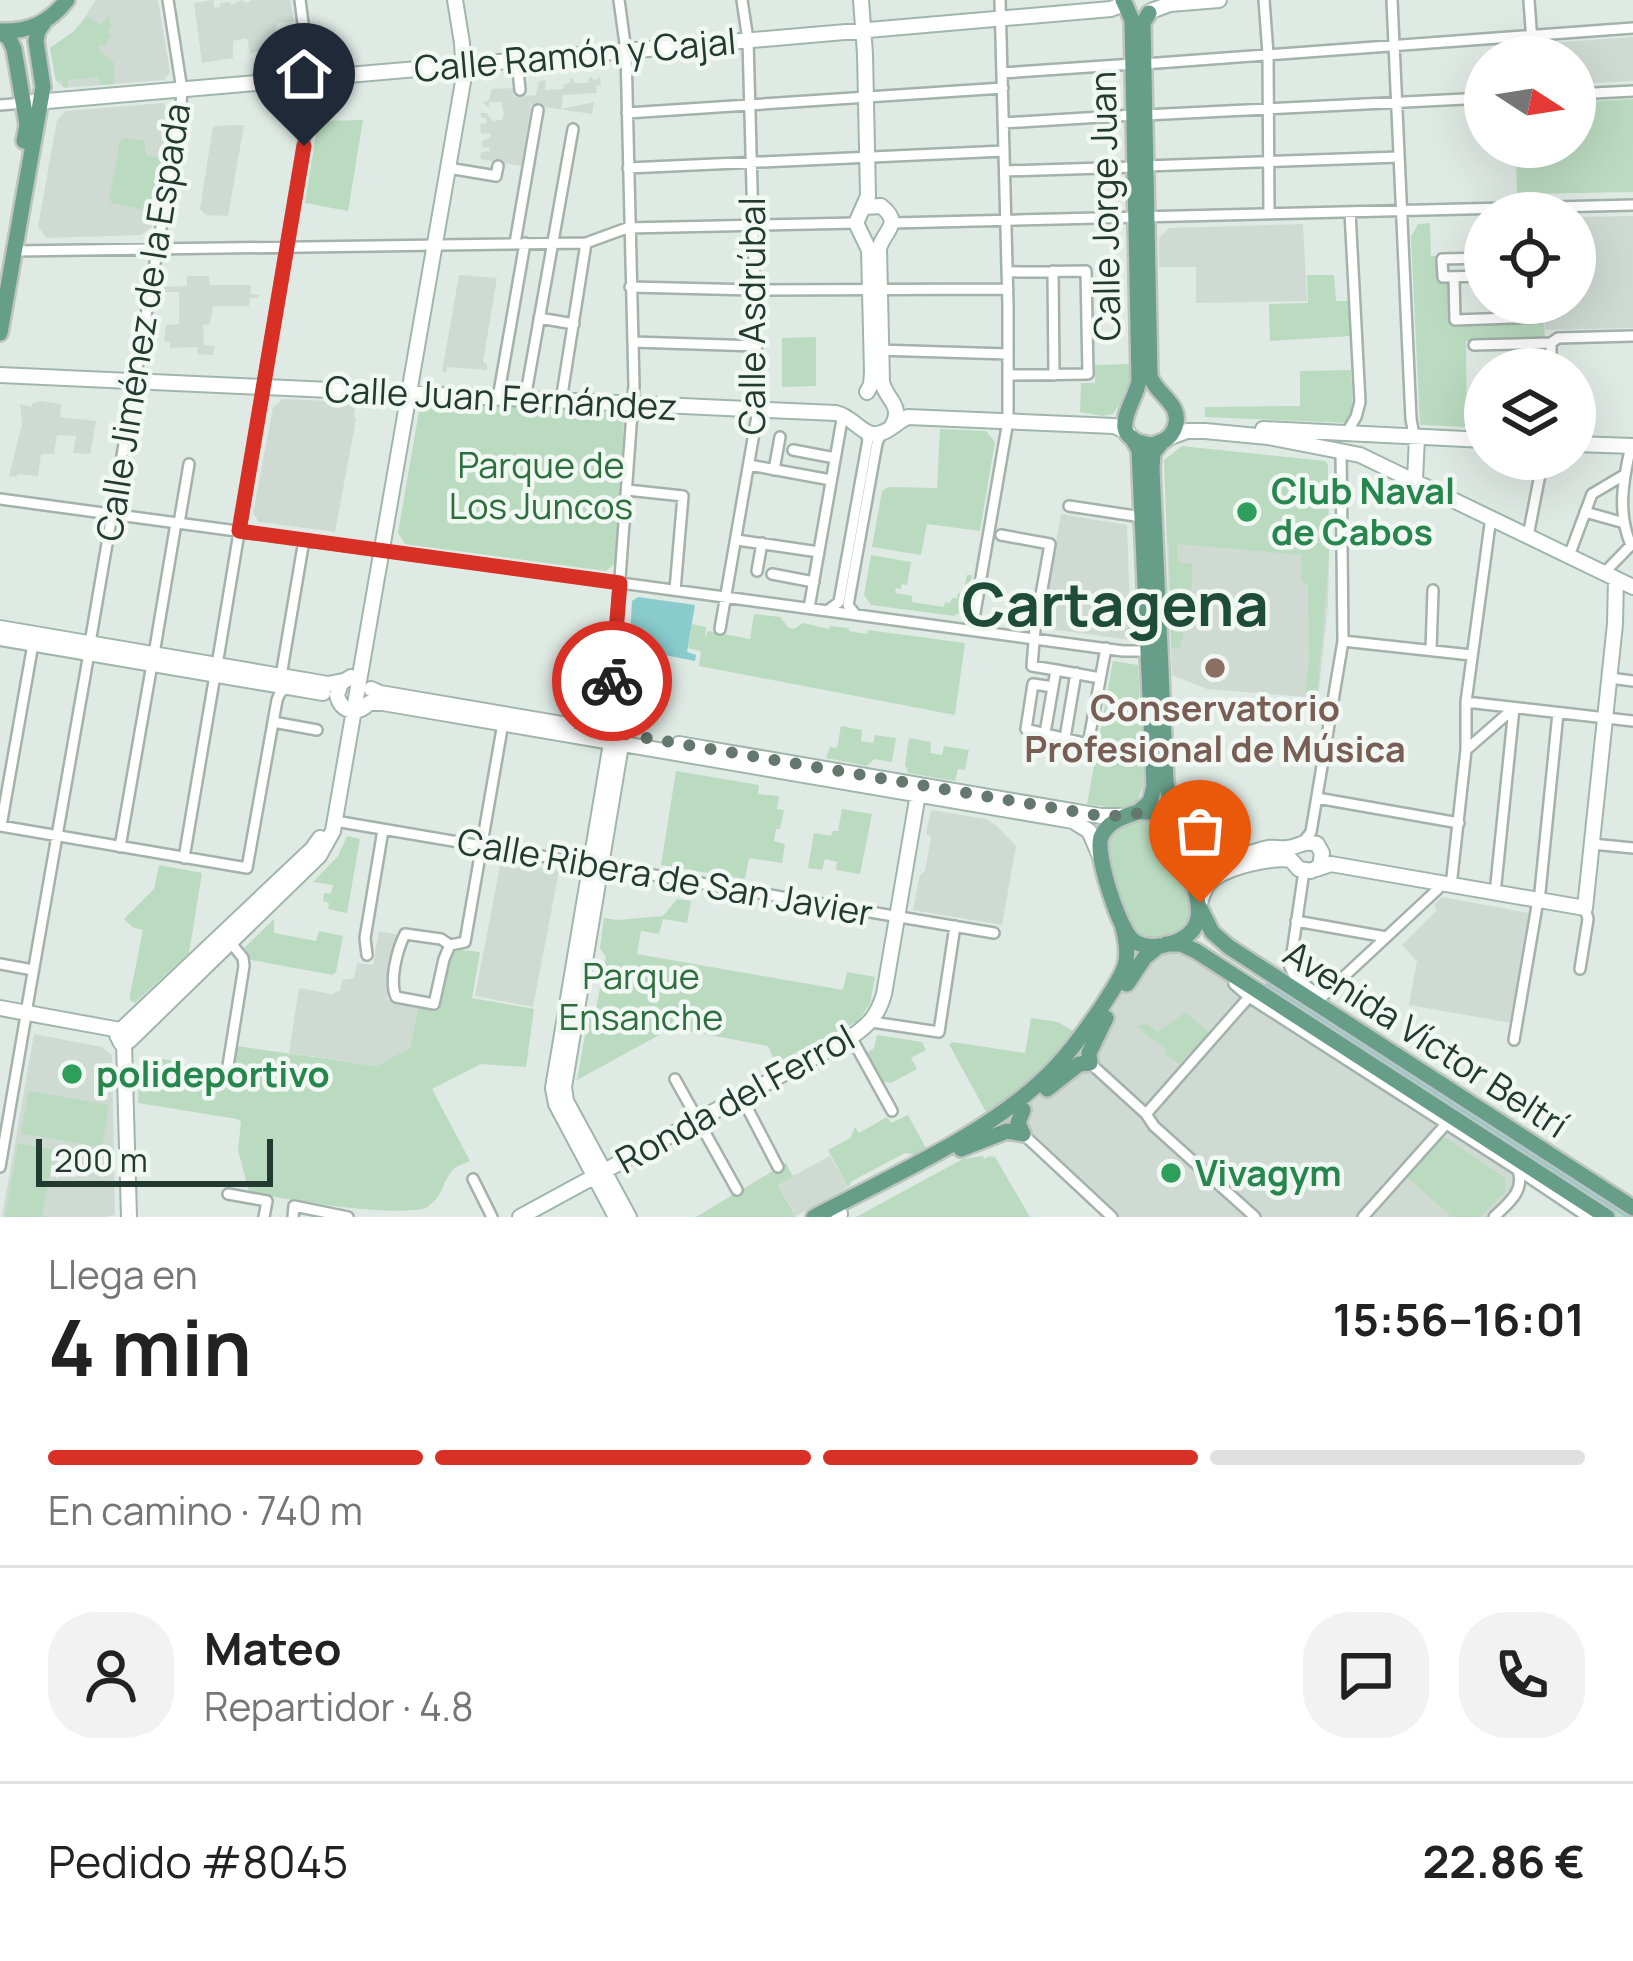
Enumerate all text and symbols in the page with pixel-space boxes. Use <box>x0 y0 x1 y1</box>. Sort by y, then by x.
street label: Calle Ramón y Cajal <box>412 16 738 93</box>
pin <box>253 23 355 146</box>
north arrow <box>1464 36 1596 168</box>
map controls <box>1464 36 1596 480</box>
icon: home <box>271 41 337 107</box>
street label: Calle Jorge Juan <box>1078 71 1131 341</box>
street label: Calle Jiménez de la Espada <box>84 99 201 544</box>
button: locate <box>1464 192 1596 324</box>
street label: Calle Asdrúbal <box>727 197 776 435</box>
button: layers <box>1464 348 1596 480</box>
street label: Calle Juan Fernández <box>323 364 679 431</box>
park label: Parque de Los Juncos <box>449 440 633 530</box>
place label: Club Naval de Cabos <box>1271 466 1455 556</box>
marker: Club Naval de Cabos <box>1234 499 1260 525</box>
district label: Cartagena <box>961 562 1269 644</box>
courier <box>552 621 672 741</box>
icon: bike <box>579 648 645 714</box>
marker: Conservatorio Profesional de Música <box>1202 655 1228 681</box>
place label: Conservatorio Profesional de Música <box>1024 683 1406 773</box>
pin <box>1149 780 1251 903</box>
icon: bag <box>1167 798 1233 864</box>
street label: Calle Ribera de San Javier <box>454 816 877 937</box>
street label: Avenida Víctor Beltrí <box>1275 928 1578 1149</box>
park label: Parque Ensanche <box>559 951 723 1041</box>
street label: Ronda del Ferrol <box>607 1013 863 1184</box>
place label: polideportivo <box>96 1049 330 1098</box>
marker: polideportivo <box>59 1061 85 1087</box>
scale bar <box>36 1133 273 1186</box>
text: 200 m <box>54 1137 148 1182</box>
place label: Vivagym <box>1195 1148 1342 1197</box>
marker: Vivagym <box>1158 1160 1184 1186</box>
text: Llega en <box>48 1247 198 1301</box>
text: 15:56–16:01 <box>1333 1288 1585 1350</box>
text: 4 min <box>48 1293 252 1399</box>
text: En camino · 740 m <box>48 1483 363 1537</box>
button: person <box>48 1612 174 1738</box>
button: chat <box>1303 1612 1429 1738</box>
button: phone <box>1459 1612 1585 1738</box>
text: Mateo <box>204 1617 342 1679</box>
text: Repartidor · 4.8 <box>204 1679 474 1733</box>
text: Pedido #8045 <box>48 1830 348 1892</box>
text: 22.86 € <box>1423 1830 1585 1892</box>

